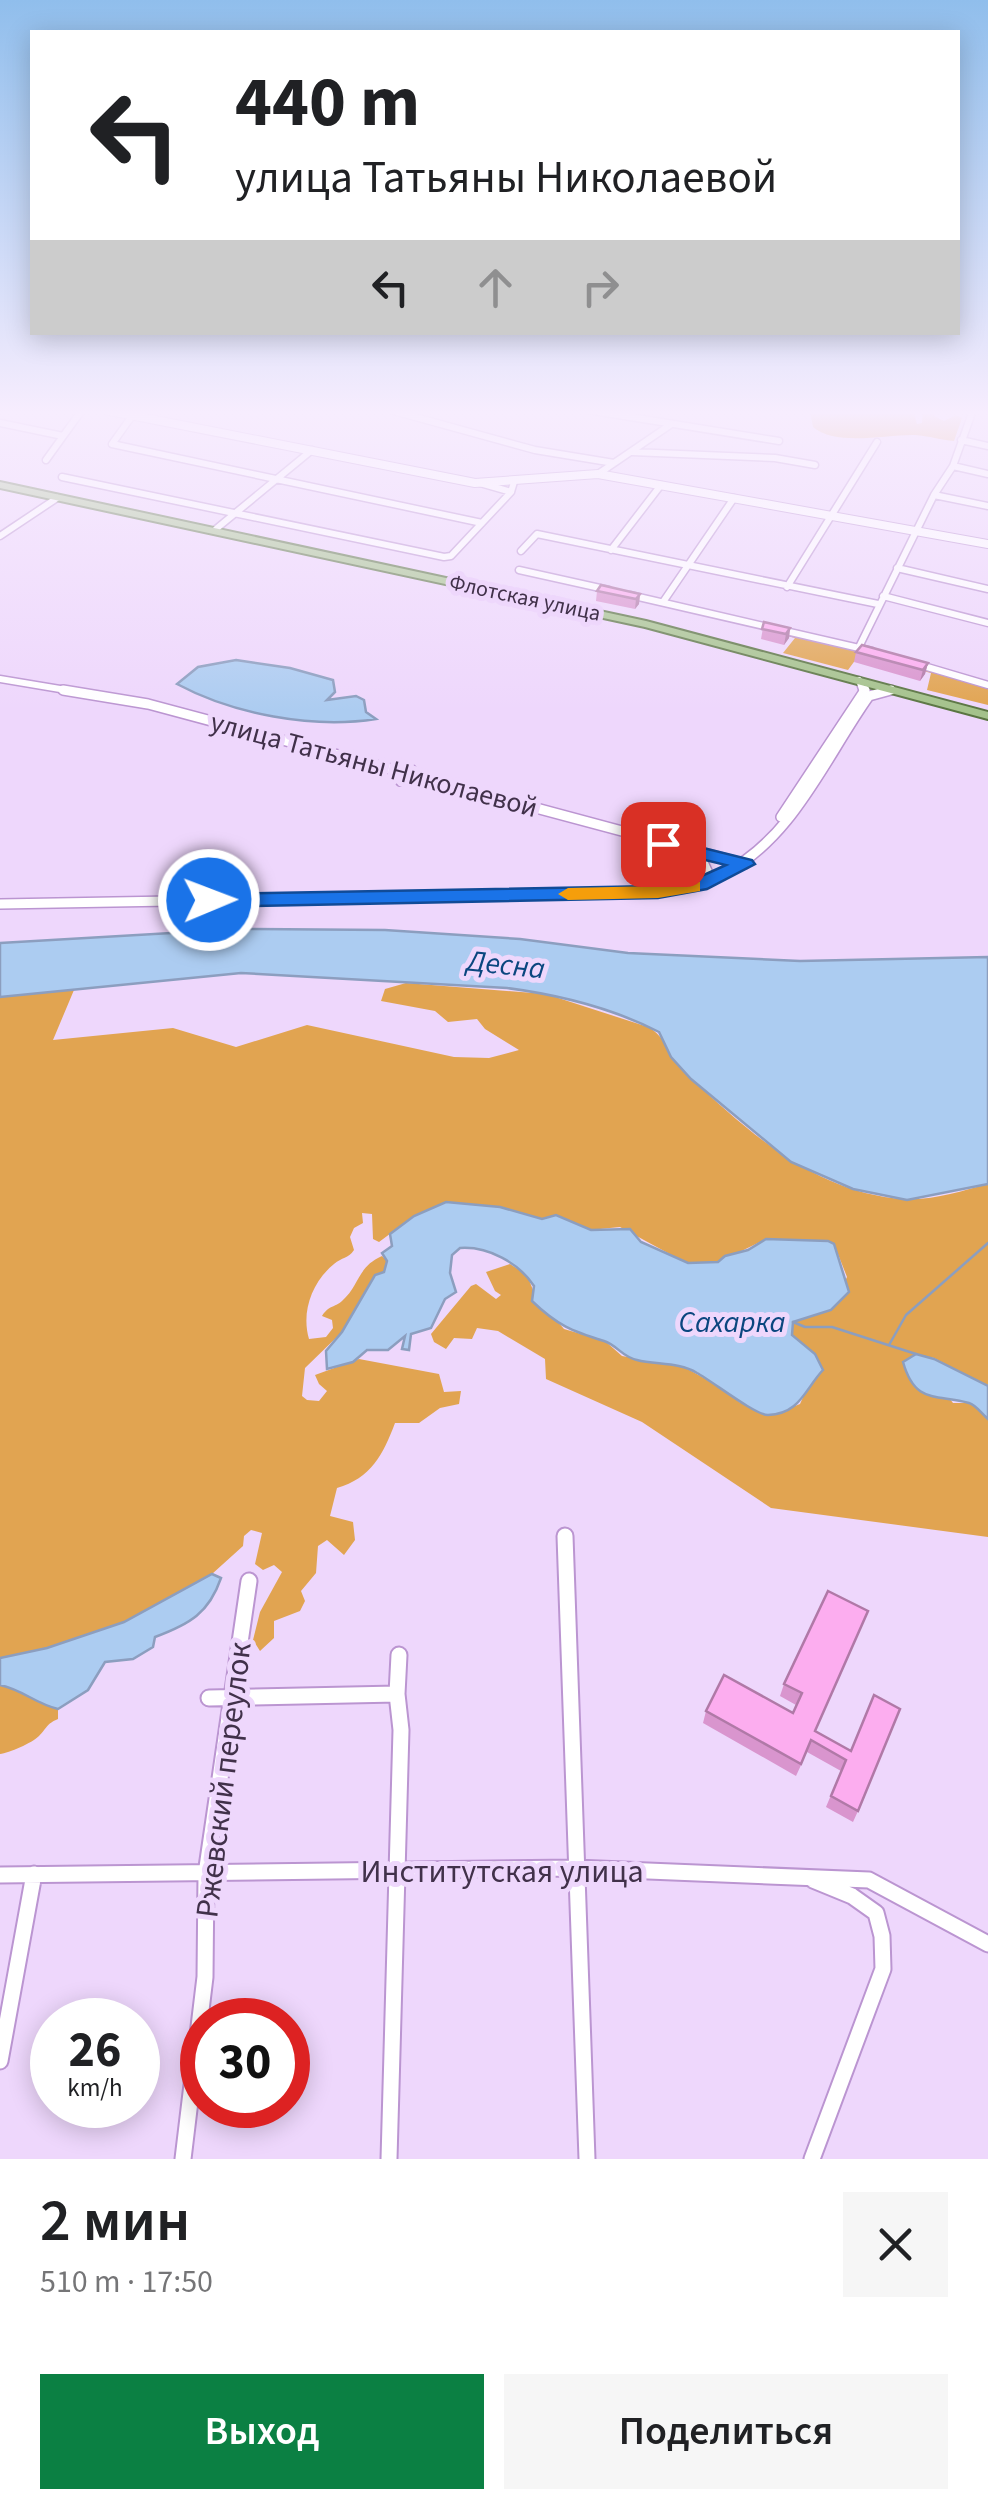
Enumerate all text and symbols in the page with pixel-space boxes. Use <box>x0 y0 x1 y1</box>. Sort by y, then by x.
text: 440 m <box>235 53 420 153</box>
icon: left <box>70 70 200 200</box>
text: улица Татьяны Николаевой <box>235 146 777 210</box>
icon: left <box>363 260 418 315</box>
icon: ahead <box>468 260 523 315</box>
icon: right <box>573 260 628 315</box>
street label: Флотская улица <box>446 566 604 630</box>
street label: улица Татьяны Николаевой <box>206 702 542 828</box>
pin <box>621 802 706 887</box>
icon: arrive <box>636 817 691 872</box>
position arrow <box>157 848 261 952</box>
water label: Десна <box>463 939 547 990</box>
water label: Сахарка <box>678 1301 786 1344</box>
street label: Ржевский переулок <box>184 1640 264 1920</box>
street label: Институтская улица <box>360 1849 644 1895</box>
speed limit sign: 30 <box>180 1998 310 2128</box>
text: 26 <box>69 2015 121 2086</box>
text: km/h <box>67 2070 123 2106</box>
text: 2 мин <box>40 2179 190 2264</box>
button: close <box>843 2192 948 2297</box>
text: 510 m · 17:50 <box>40 2259 213 2305</box>
button: Выход <box>40 2374 484 2489</box>
button: Поделиться <box>504 2374 948 2489</box>

